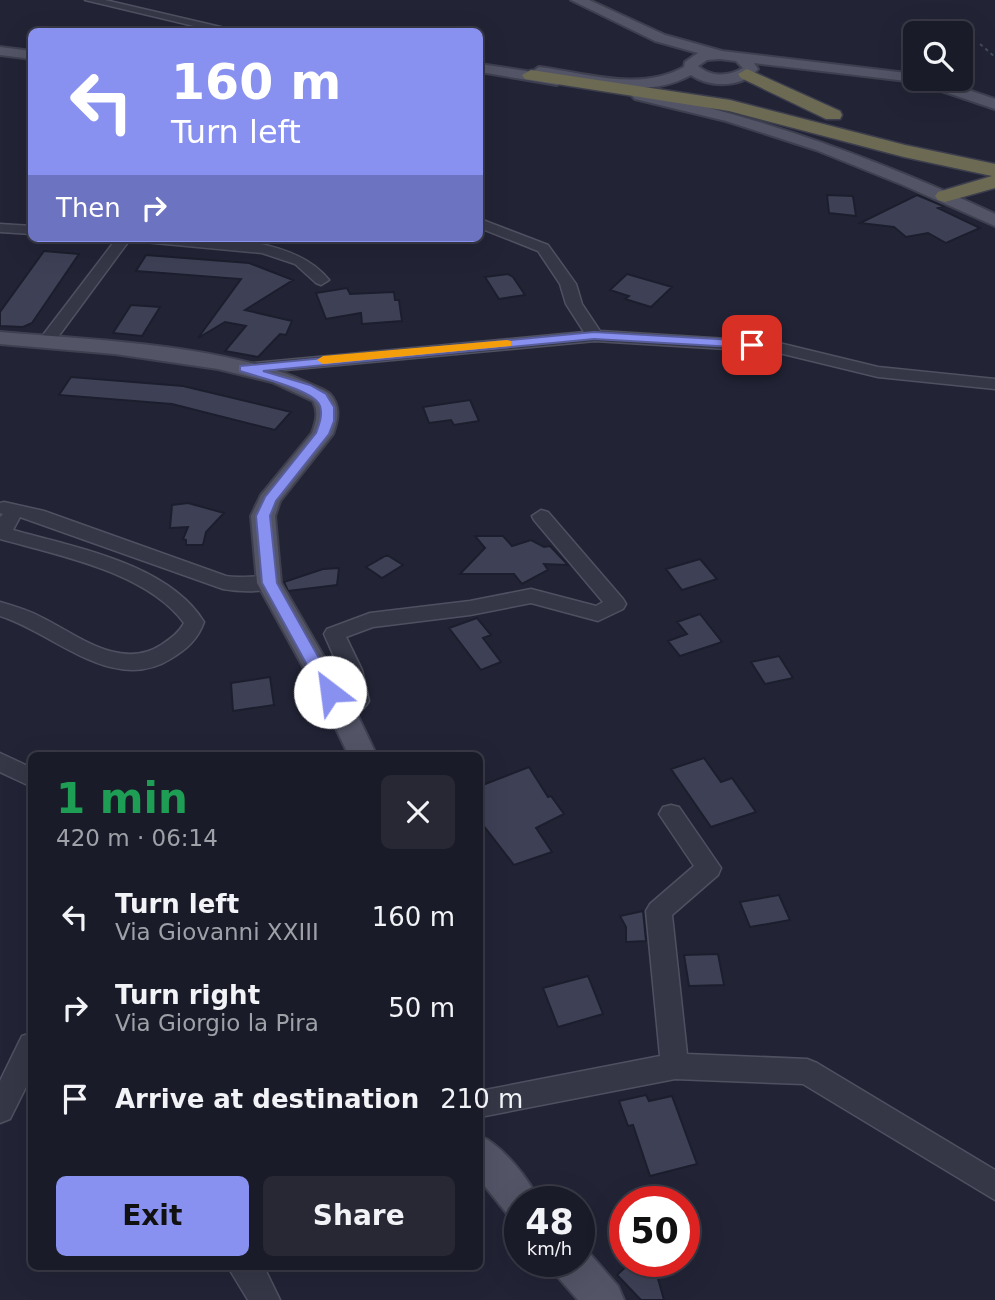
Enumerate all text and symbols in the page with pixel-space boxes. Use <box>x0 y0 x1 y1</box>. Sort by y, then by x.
map controls <box>903 21 973 91</box>
button: search <box>903 21 973 91</box>
text: 160 m <box>171 54 341 111</box>
icon: left <box>56 56 147 147</box>
text: Turn left <box>171 113 301 151</box>
icon: right <box>135 189 173 227</box>
text: Then <box>56 193 121 223</box>
pin <box>722 315 782 375</box>
icon: arrive <box>733 326 771 364</box>
position arrow <box>293 655 367 729</box>
text: 1 min <box>56 774 188 823</box>
button: close <box>381 775 455 849</box>
text: 420 m · 06:14 <box>56 825 218 851</box>
text: Turn left <box>115 889 239 919</box>
icon: left <box>56 898 94 936</box>
text: 160 m <box>372 902 455 932</box>
text: Via Giovanni XXIII <box>115 919 319 945</box>
text: Turn right <box>115 980 260 1010</box>
icon: right <box>56 989 94 1027</box>
text: 50 m <box>388 993 455 1023</box>
text: Via Giorgio la Pira <box>115 1010 319 1036</box>
icon: arrive <box>56 1080 94 1118</box>
text: Arrive at destination <box>115 1084 419 1114</box>
text: 210 m <box>440 1084 523 1114</box>
button: Exit <box>56 1176 249 1256</box>
button: Share <box>263 1176 455 1256</box>
speed limit sign: 50 <box>609 1186 700 1277</box>
text: 48 <box>525 1202 574 1242</box>
text: km/h <box>527 1238 572 1259</box>

